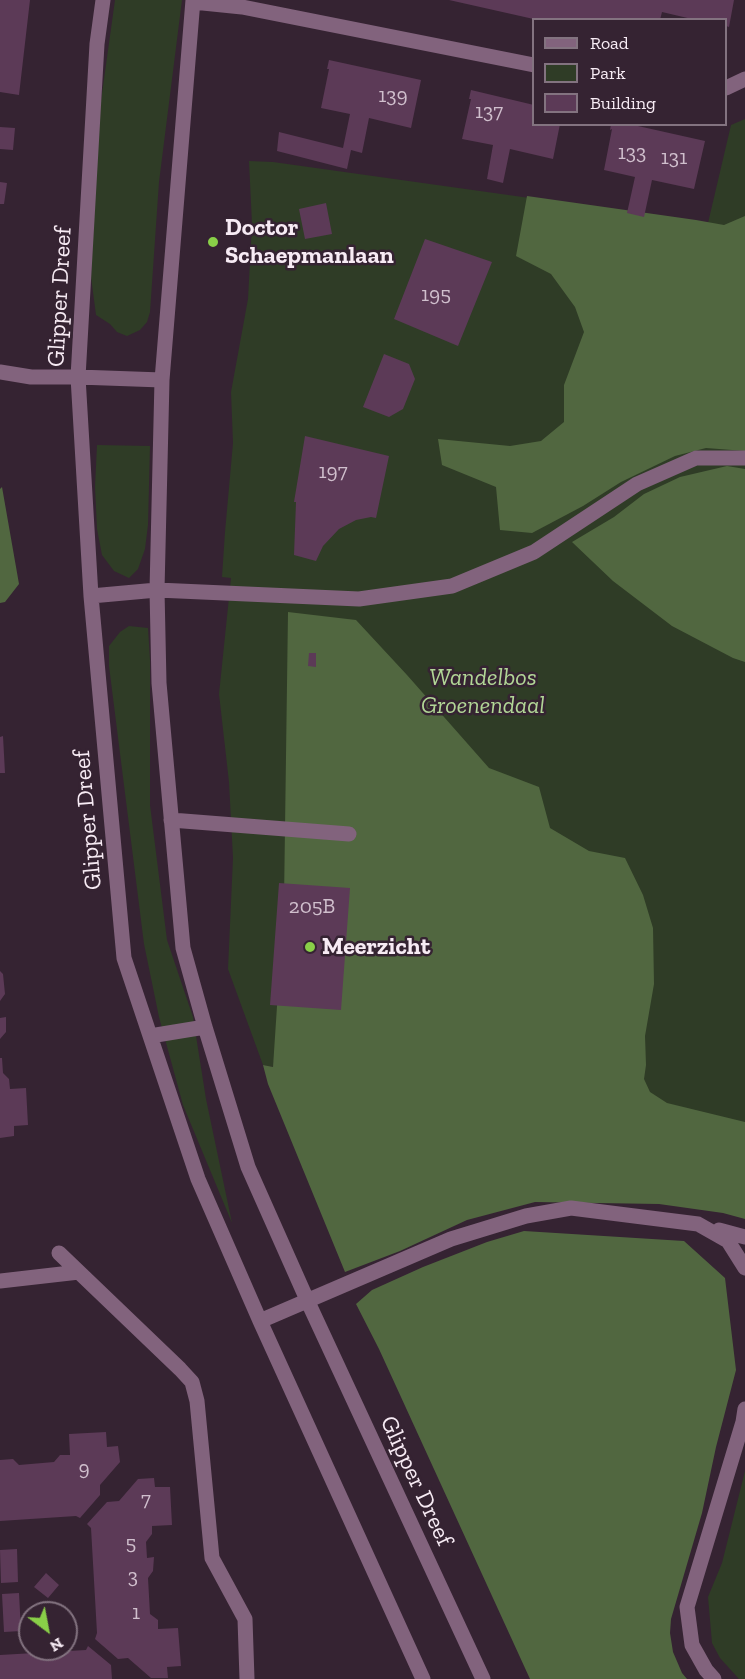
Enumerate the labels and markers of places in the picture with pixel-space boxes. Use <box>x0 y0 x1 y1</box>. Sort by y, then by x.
place label: Doctor Schaepmanlaan <box>225 214 394 270</box>
marker: Doctor Schaepmanlaan <box>206 235 220 249</box>
place label: Meerzicht <box>322 933 430 961</box>
marker: Meerzicht <box>303 940 317 954</box>

